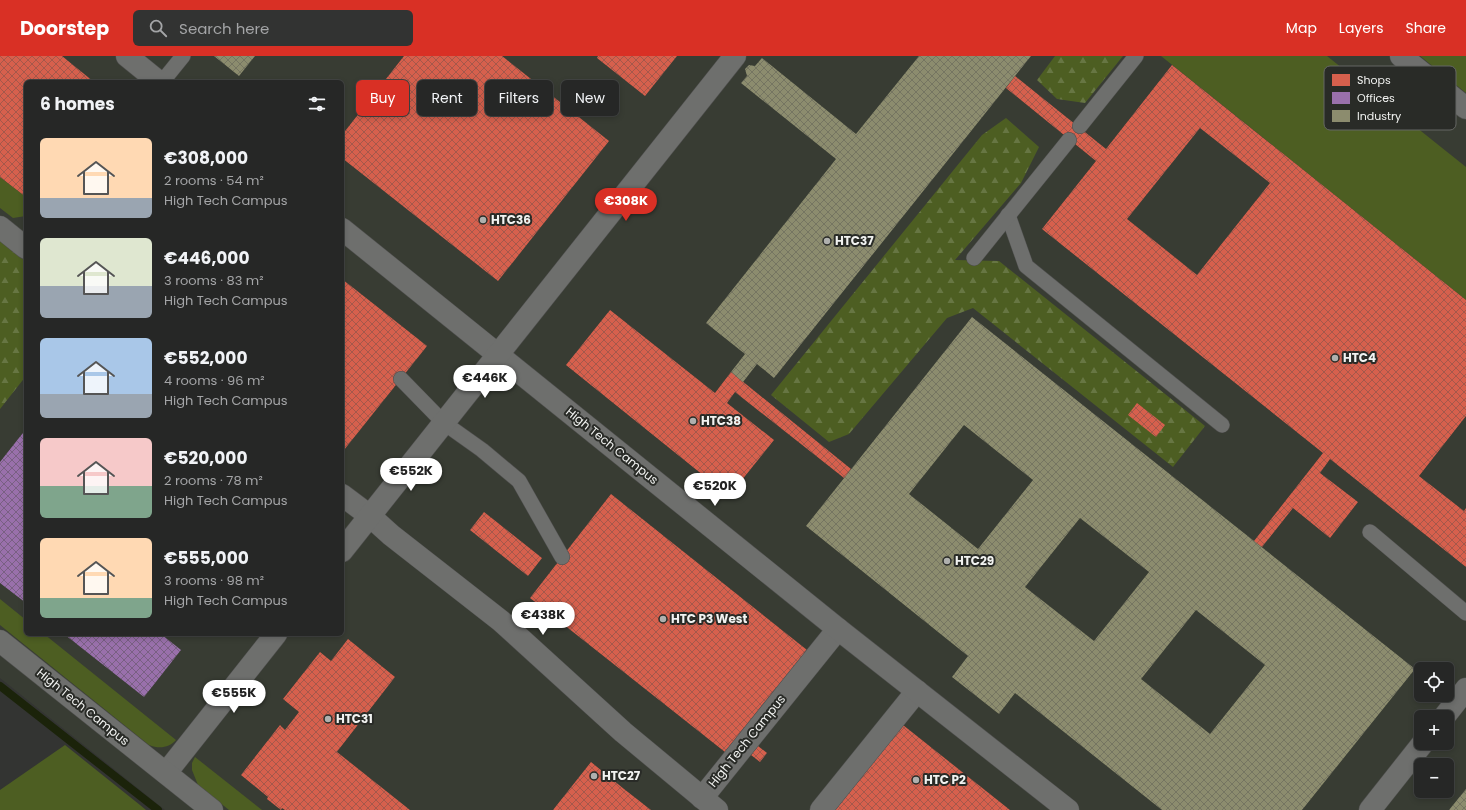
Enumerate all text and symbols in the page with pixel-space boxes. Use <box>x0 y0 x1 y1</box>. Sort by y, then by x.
search box <box>133 10 413 46</box>
text: Doorstep <box>20 15 109 42</box>
icon: search <box>147 17 169 39</box>
text: Search here <box>179 18 269 39</box>
text: Map <box>1286 18 1317 38</box>
text: Layers <box>1339 18 1383 38</box>
text: Share <box>1405 18 1446 38</box>
legend <box>1324 66 1456 130</box>
text: Shops <box>1357 72 1391 88</box>
chip: Buy <box>356 80 409 116</box>
chip: Rent <box>417 80 477 116</box>
chip: Filters <box>485 80 553 116</box>
chip: New <box>561 80 619 116</box>
text: Offices <box>1357 90 1395 106</box>
text: 6 homes <box>40 92 115 116</box>
icon: filters <box>306 93 328 115</box>
text: Industry <box>1357 108 1402 124</box>
text: €308,000 <box>164 146 248 170</box>
icon: home <box>72 154 120 202</box>
text: 2 rooms · 54 m² <box>164 171 264 190</box>
pin: €308K <box>598 188 654 222</box>
text: High Tech Campus <box>164 191 288 210</box>
text: €308K <box>604 191 648 210</box>
place label: HTC36 <box>491 211 531 228</box>
marker: HTC36 <box>478 215 488 225</box>
place label: HTC37 <box>835 232 874 249</box>
marker: HTC37 <box>822 236 832 246</box>
text: €446,000 <box>164 246 250 270</box>
icon: home <box>72 254 120 302</box>
text: 3 rooms · 83 m² <box>164 271 264 290</box>
text: High Tech Campus <box>164 291 288 310</box>
text: €552,000 <box>164 346 247 370</box>
place label: HTC4 <box>1343 349 1376 366</box>
marker: HTC4 <box>1330 353 1340 363</box>
icon: home <box>72 354 120 402</box>
pin: €446K <box>457 365 513 399</box>
text: €446K <box>462 368 508 387</box>
text: 4 rooms · 96 m² <box>164 371 265 390</box>
text: High Tech Campus <box>164 391 288 410</box>
street label: High Tech Campus <box>563 403 662 488</box>
place label: HTC38 <box>701 412 741 429</box>
marker: HTC38 <box>688 416 698 426</box>
text: €520,000 <box>164 446 248 470</box>
icon: home <box>72 454 120 502</box>
pin: €552K <box>383 458 439 492</box>
text: €552K <box>389 461 433 480</box>
text: 2 rooms · 78 m² <box>164 471 263 490</box>
pin: €520K <box>687 473 743 507</box>
text: €520K <box>693 476 737 495</box>
text: High Tech Campus <box>164 491 288 510</box>
text: €555,000 <box>164 546 249 570</box>
place label: HTC29 <box>955 552 994 569</box>
icon: home <box>72 554 120 602</box>
marker: HTC29 <box>942 556 952 566</box>
text: 3 rooms · 98 m² <box>164 571 264 590</box>
text: High Tech Campus <box>164 591 288 610</box>
pin: €438K <box>515 602 571 636</box>
text: €438K <box>521 605 565 624</box>
place label: HTC P3 West <box>671 610 748 627</box>
marker: HTC P3 West <box>658 614 668 624</box>
map controls <box>1414 662 1454 798</box>
button: locate <box>1414 662 1454 702</box>
street label: High Tech Campus <box>34 664 133 749</box>
pin: €555K <box>206 680 262 714</box>
text: €555K <box>212 683 256 702</box>
street label: High Tech Campus <box>704 691 789 790</box>
place label: HTC31 <box>336 710 373 727</box>
button: + <box>1414 710 1454 750</box>
marker: HTC31 <box>323 714 333 724</box>
button: − <box>1414 758 1454 798</box>
place label: HTC27 <box>602 767 641 784</box>
marker: HTC27 <box>589 771 599 781</box>
place label: HTC P2 <box>924 771 966 788</box>
marker: HTC P2 <box>911 775 921 785</box>

